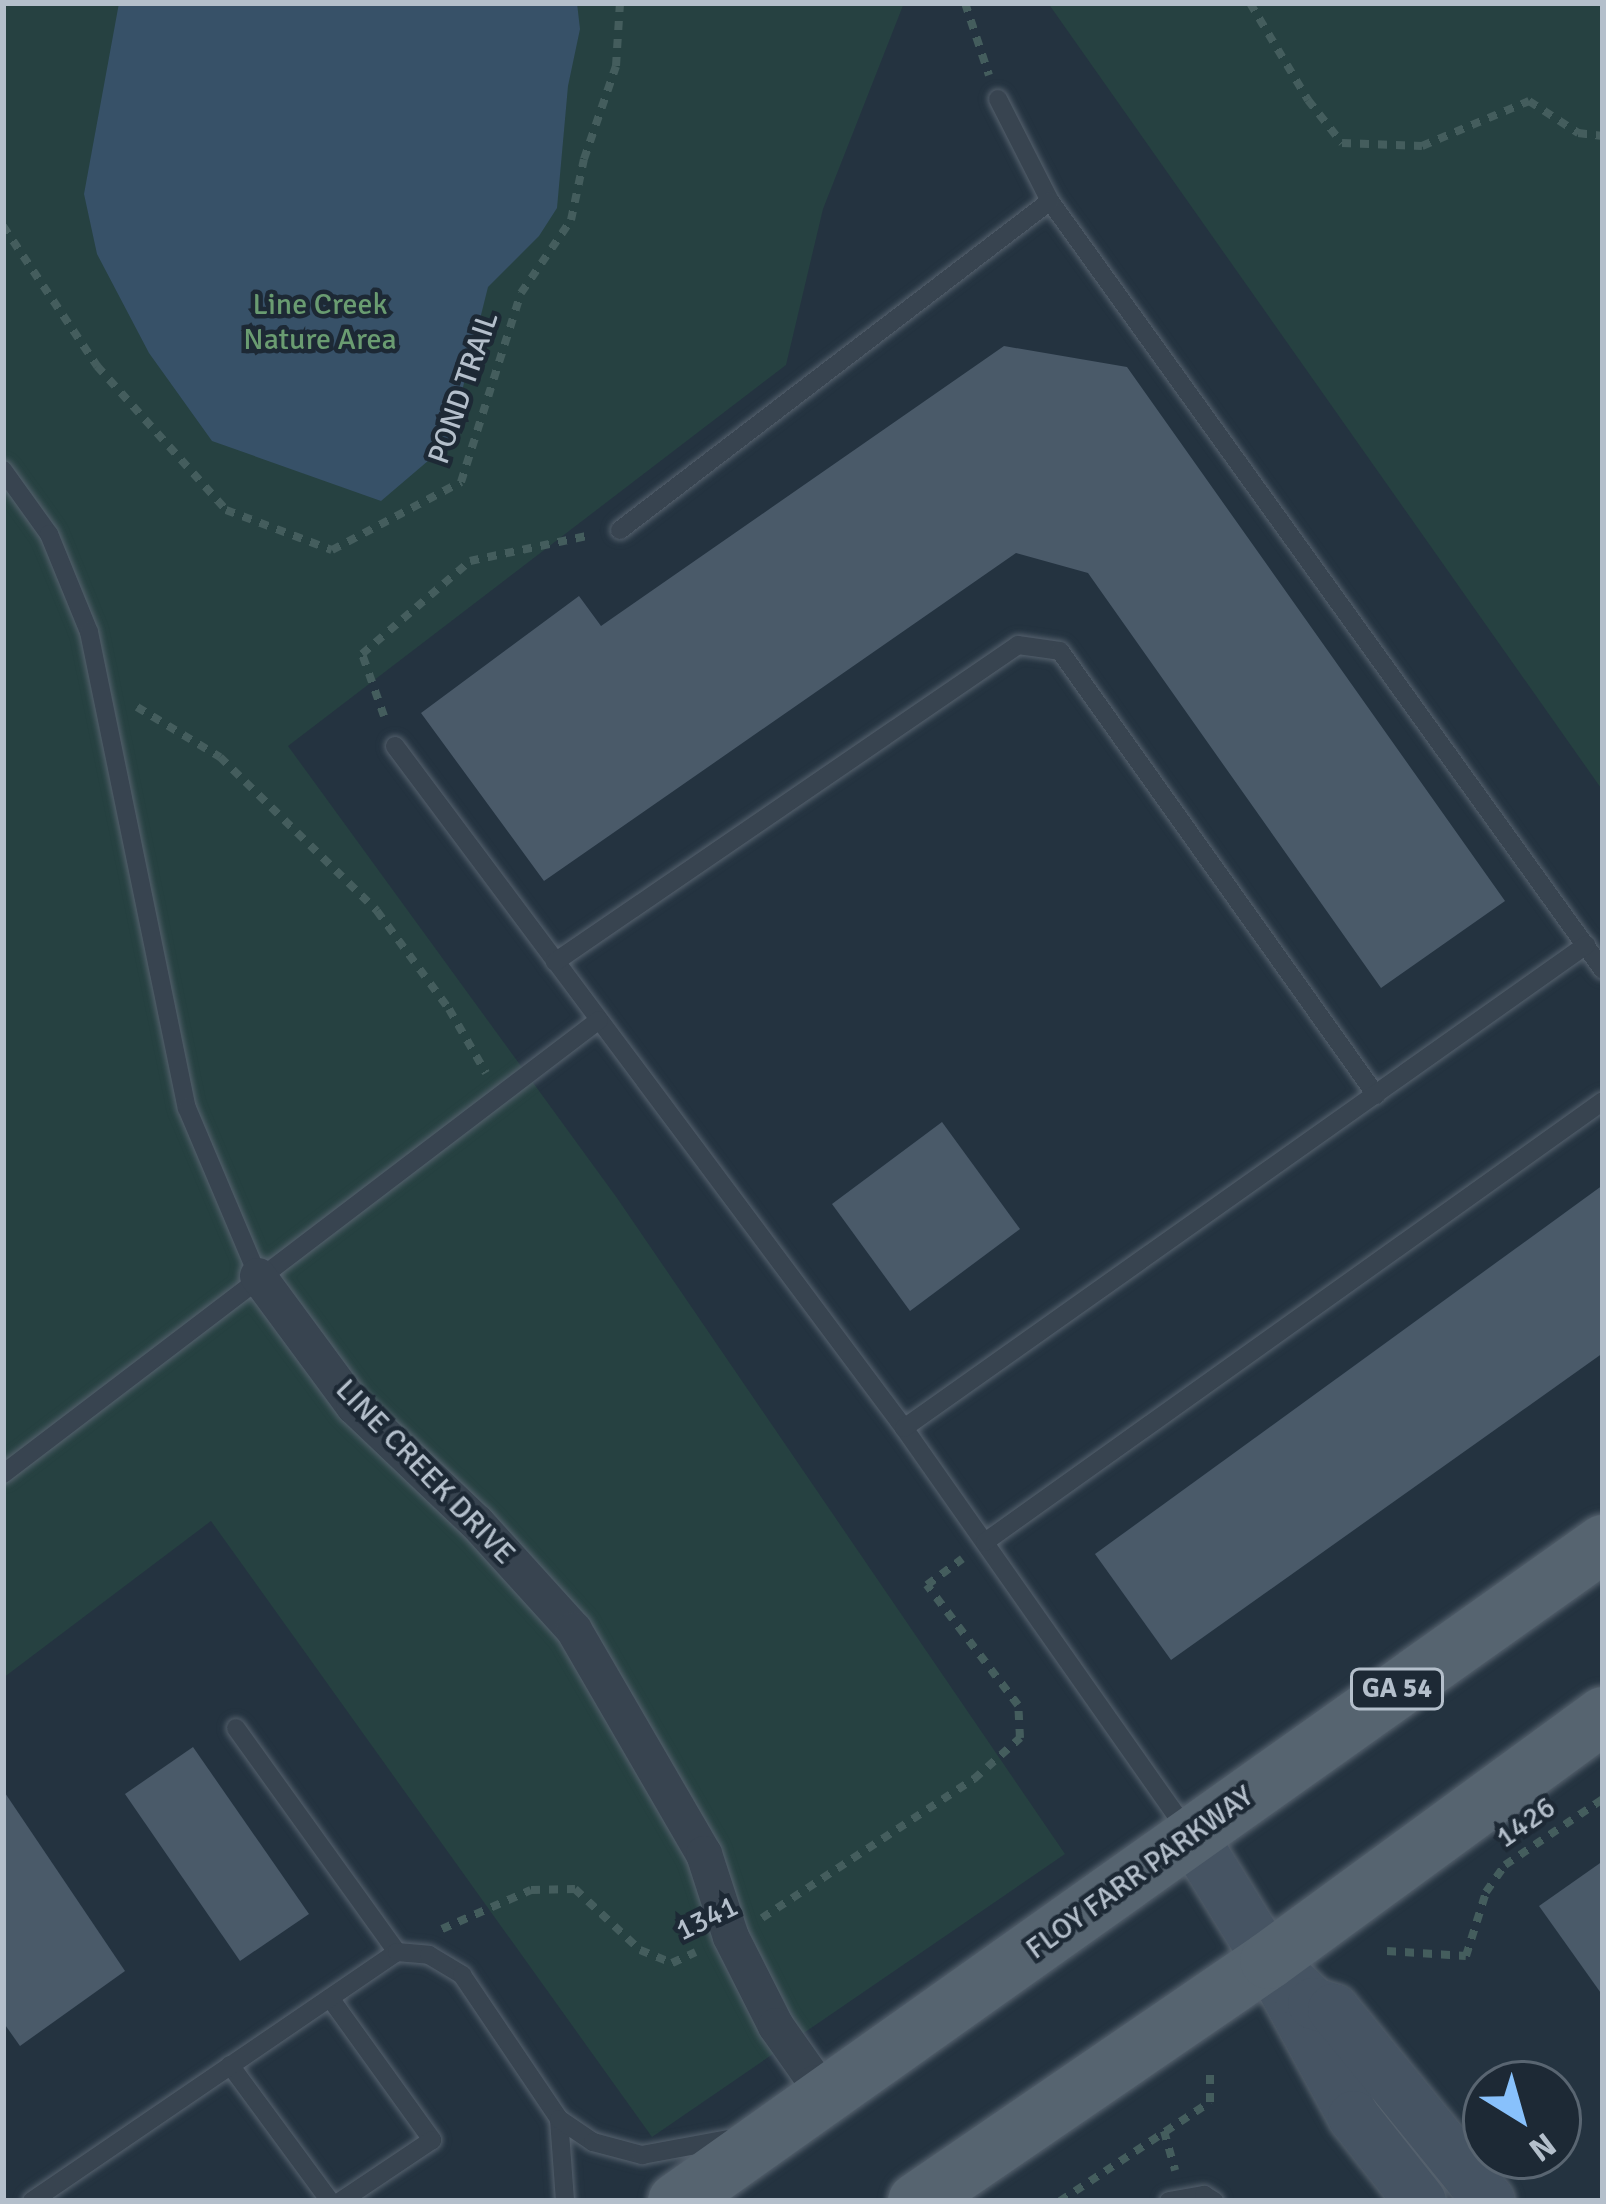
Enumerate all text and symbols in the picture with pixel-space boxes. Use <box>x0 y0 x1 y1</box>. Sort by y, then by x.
park label: Line Creek Nature Area <box>243 287 397 358</box>
street label: POND TRAIL <box>421 307 507 469</box>
street label: LINE CREEK DRIVE <box>328 1372 522 1572</box>
road number: GA 54 <box>1349 1668 1445 1710</box>
street label: FLOY FARR PARKWAY <box>1019 1778 1261 1968</box>
street label: 1426 <box>1489 1790 1563 1856</box>
street label: 1341 <box>670 1889 744 1949</box>
north arrow <box>1462 2060 1582 2180</box>
text: N <box>1521 2123 1564 2170</box>

